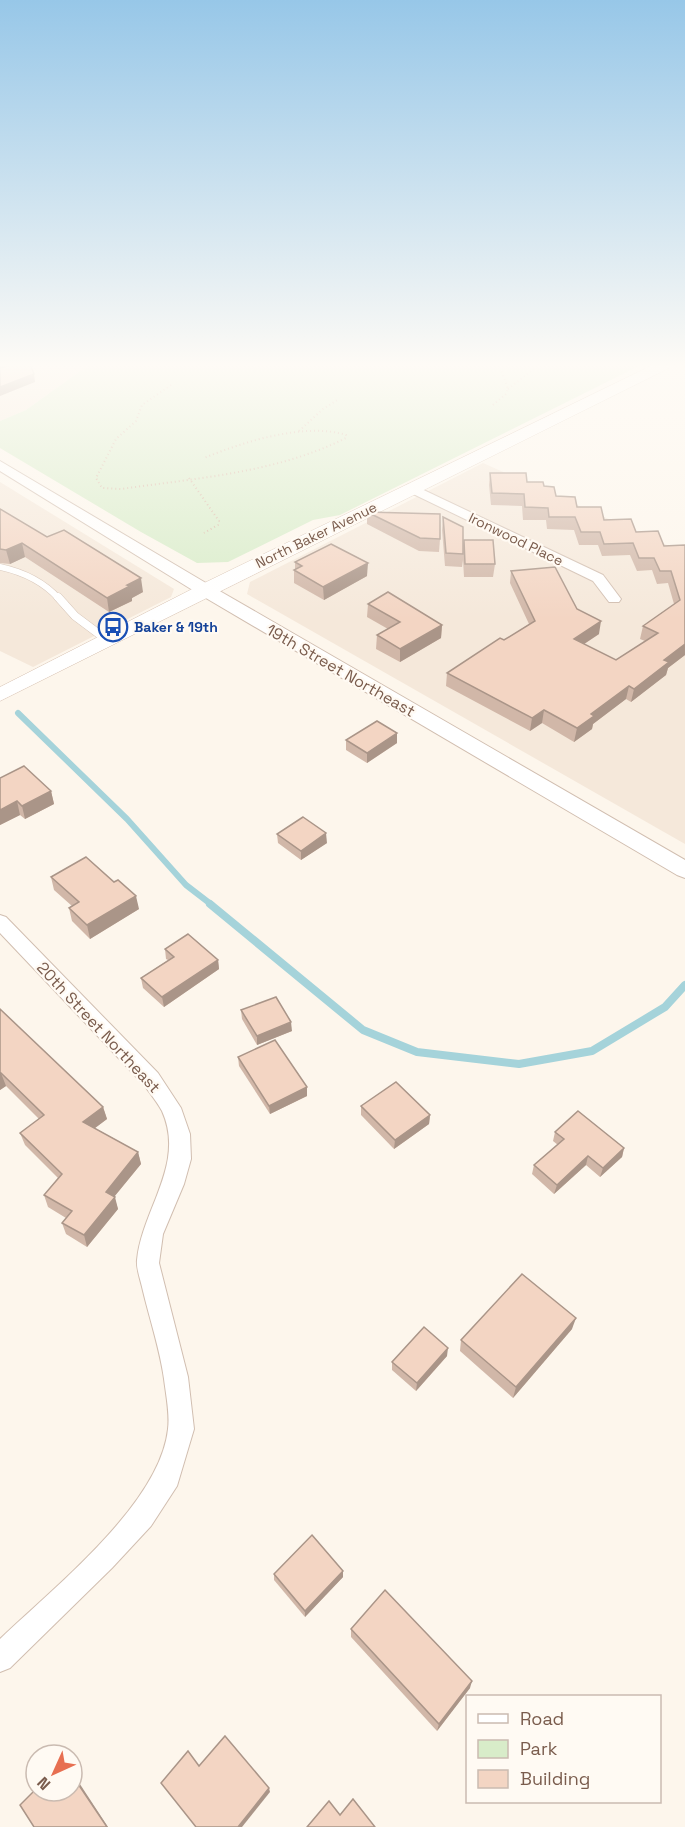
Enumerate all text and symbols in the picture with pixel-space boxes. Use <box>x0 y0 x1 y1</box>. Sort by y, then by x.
street label: North Baker Avenue <box>252 498 380 572</box>
street label: Ironwood Place <box>466 508 566 570</box>
bus stop icon: Baker & 19th <box>97 611 129 643</box>
place label: Baker & 19th <box>134 618 218 636</box>
street label: 19th Street Northeast <box>262 619 419 722</box>
street label: 20th Street Northeast <box>32 957 165 1097</box>
legend <box>466 1695 661 1803</box>
text: Road <box>520 1707 564 1730</box>
text: Park <box>520 1737 558 1760</box>
north arrow <box>24 1743 84 1803</box>
text: Building <box>520 1767 590 1790</box>
text: N <box>33 1772 55 1794</box>

